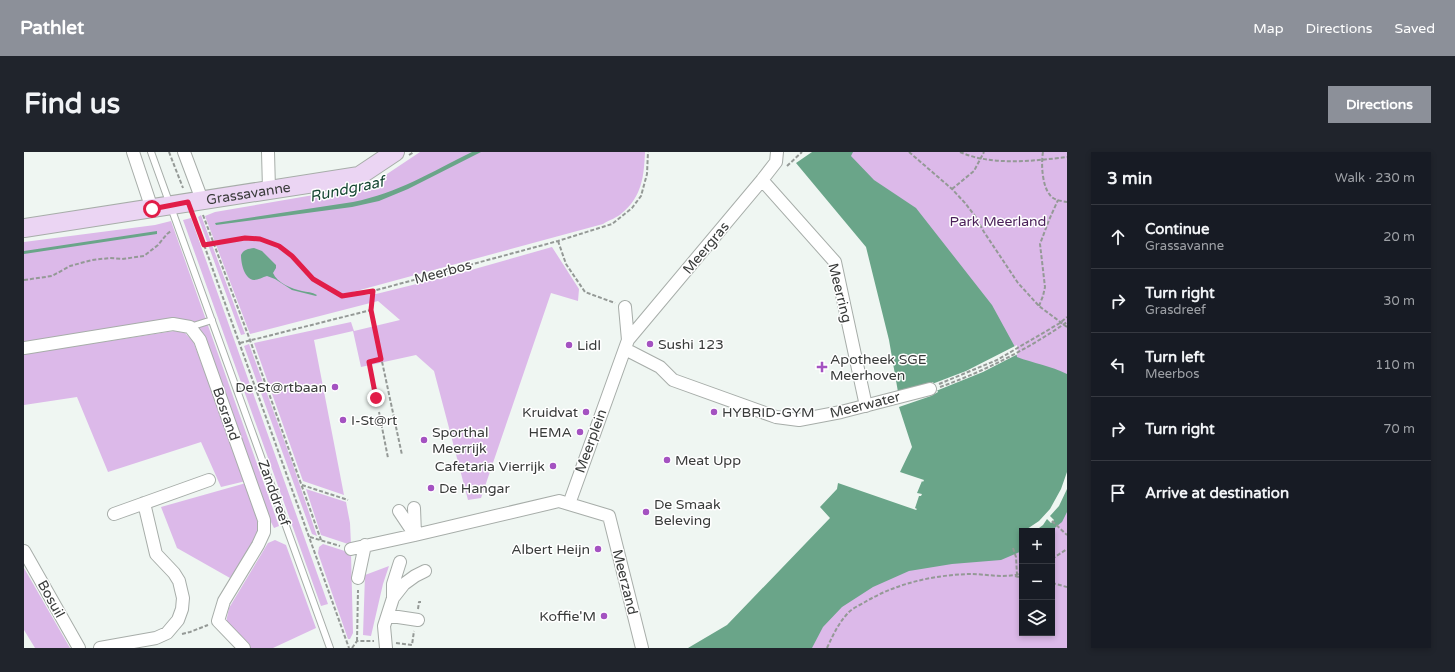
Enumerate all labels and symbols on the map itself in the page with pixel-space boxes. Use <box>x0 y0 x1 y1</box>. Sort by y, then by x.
water label: Rundgraaf <box>308 172 389 206</box>
street label: Grassavanne <box>205 178 292 208</box>
route start <box>143 200 161 218</box>
park label: Park Meerland <box>950 213 1046 230</box>
street label: Meergras <box>679 218 733 278</box>
street label: Meerbos <box>412 256 474 288</box>
street label: Meerring <box>824 261 856 325</box>
place label: Sushi 123 <box>658 336 724 353</box>
place label: Lidl <box>577 337 601 354</box>
marker: Sushi 123 <box>645 339 655 349</box>
marker: Lidl <box>564 340 574 350</box>
place label: Apotheek SGE Meerhoven <box>830 351 927 384</box>
marker: Apotheek SGE Meerhoven <box>817 362 827 372</box>
place label: De St@rtbaan <box>235 379 327 396</box>
marker: De St@rtbaan <box>330 382 340 392</box>
street label: Bosrand <box>209 385 243 443</box>
street label: Meerwater <box>828 388 902 422</box>
route end <box>367 389 385 407</box>
place label: Kruidvat <box>522 404 579 421</box>
place label: HYBRID-GYM <box>722 404 814 421</box>
street label: Meerplein <box>572 407 610 475</box>
marker: Kruidvat <box>581 407 591 417</box>
marker: HYBRID-GYM <box>709 407 719 417</box>
place label: I-St@rt <box>351 412 398 429</box>
marker: I-St@rt <box>338 415 348 425</box>
place label: Sporthal Meerrijk <box>432 424 488 457</box>
place label: HEMA <box>529 424 572 441</box>
marker: HEMA <box>575 427 585 437</box>
marker: Sporthal Meerrijk <box>419 435 429 445</box>
place label: Meat Upp <box>675 452 741 469</box>
marker: Meat Upp <box>662 455 672 465</box>
street label: Zanddreef <box>254 458 294 529</box>
place label: Cafetaria Vierrijk <box>435 458 545 475</box>
marker: Cafetaria Vierrijk <box>548 461 558 471</box>
place label: De Hangar <box>439 480 510 497</box>
marker: De Hangar <box>426 483 436 493</box>
place label: De Smaak Beleving <box>654 496 721 529</box>
marker: De Smaak Beleving <box>641 507 651 517</box>
place label: Albert Heijn <box>511 541 590 558</box>
marker: Albert Heijn <box>593 544 603 554</box>
street label: Meerzand <box>609 548 641 616</box>
street label: Bosuil <box>34 577 68 621</box>
place label: Koffie'M <box>539 608 596 625</box>
marker: Koffie'M <box>599 611 609 621</box>

